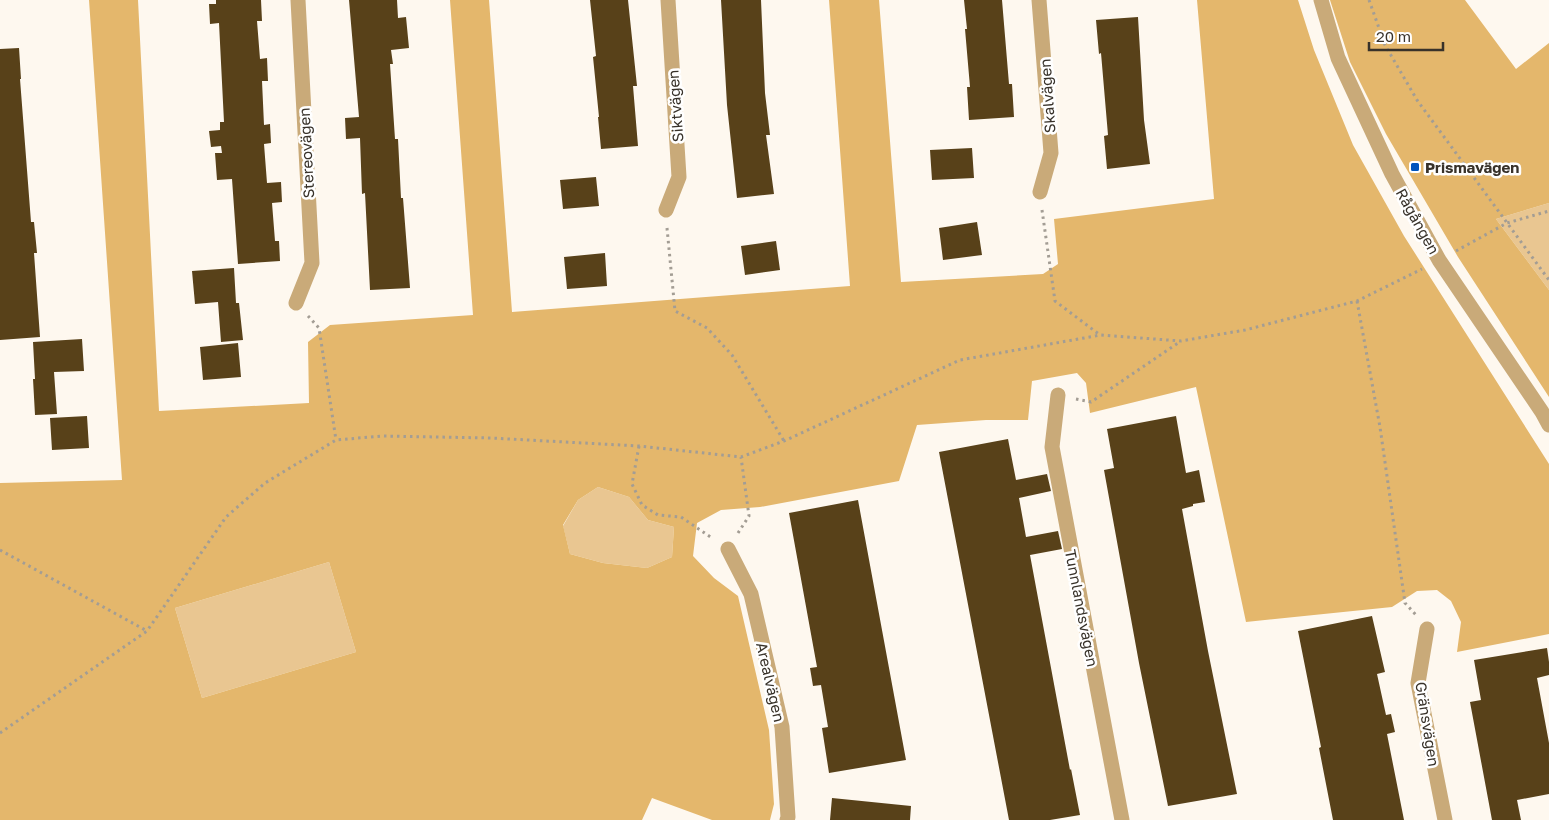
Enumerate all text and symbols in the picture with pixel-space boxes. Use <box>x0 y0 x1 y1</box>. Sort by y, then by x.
scale bar <box>1369 20 1443 52</box>
text: 20 m <box>1376 27 1411 45</box>
street label: Skalvägen <box>1035 58 1059 134</box>
street label: Siktvägen <box>663 69 687 143</box>
street label: Stereovägen <box>295 107 317 199</box>
place label: Prismavägen <box>1425 158 1519 176</box>
marker: Prismavägen <box>1409 161 1421 173</box>
street label: Rågången <box>1393 185 1443 257</box>
street label: Tunnlandsvägen <box>1062 548 1102 668</box>
street label: Arealvägen <box>753 640 789 724</box>
street label: Gränsvägen <box>1412 680 1444 768</box>

